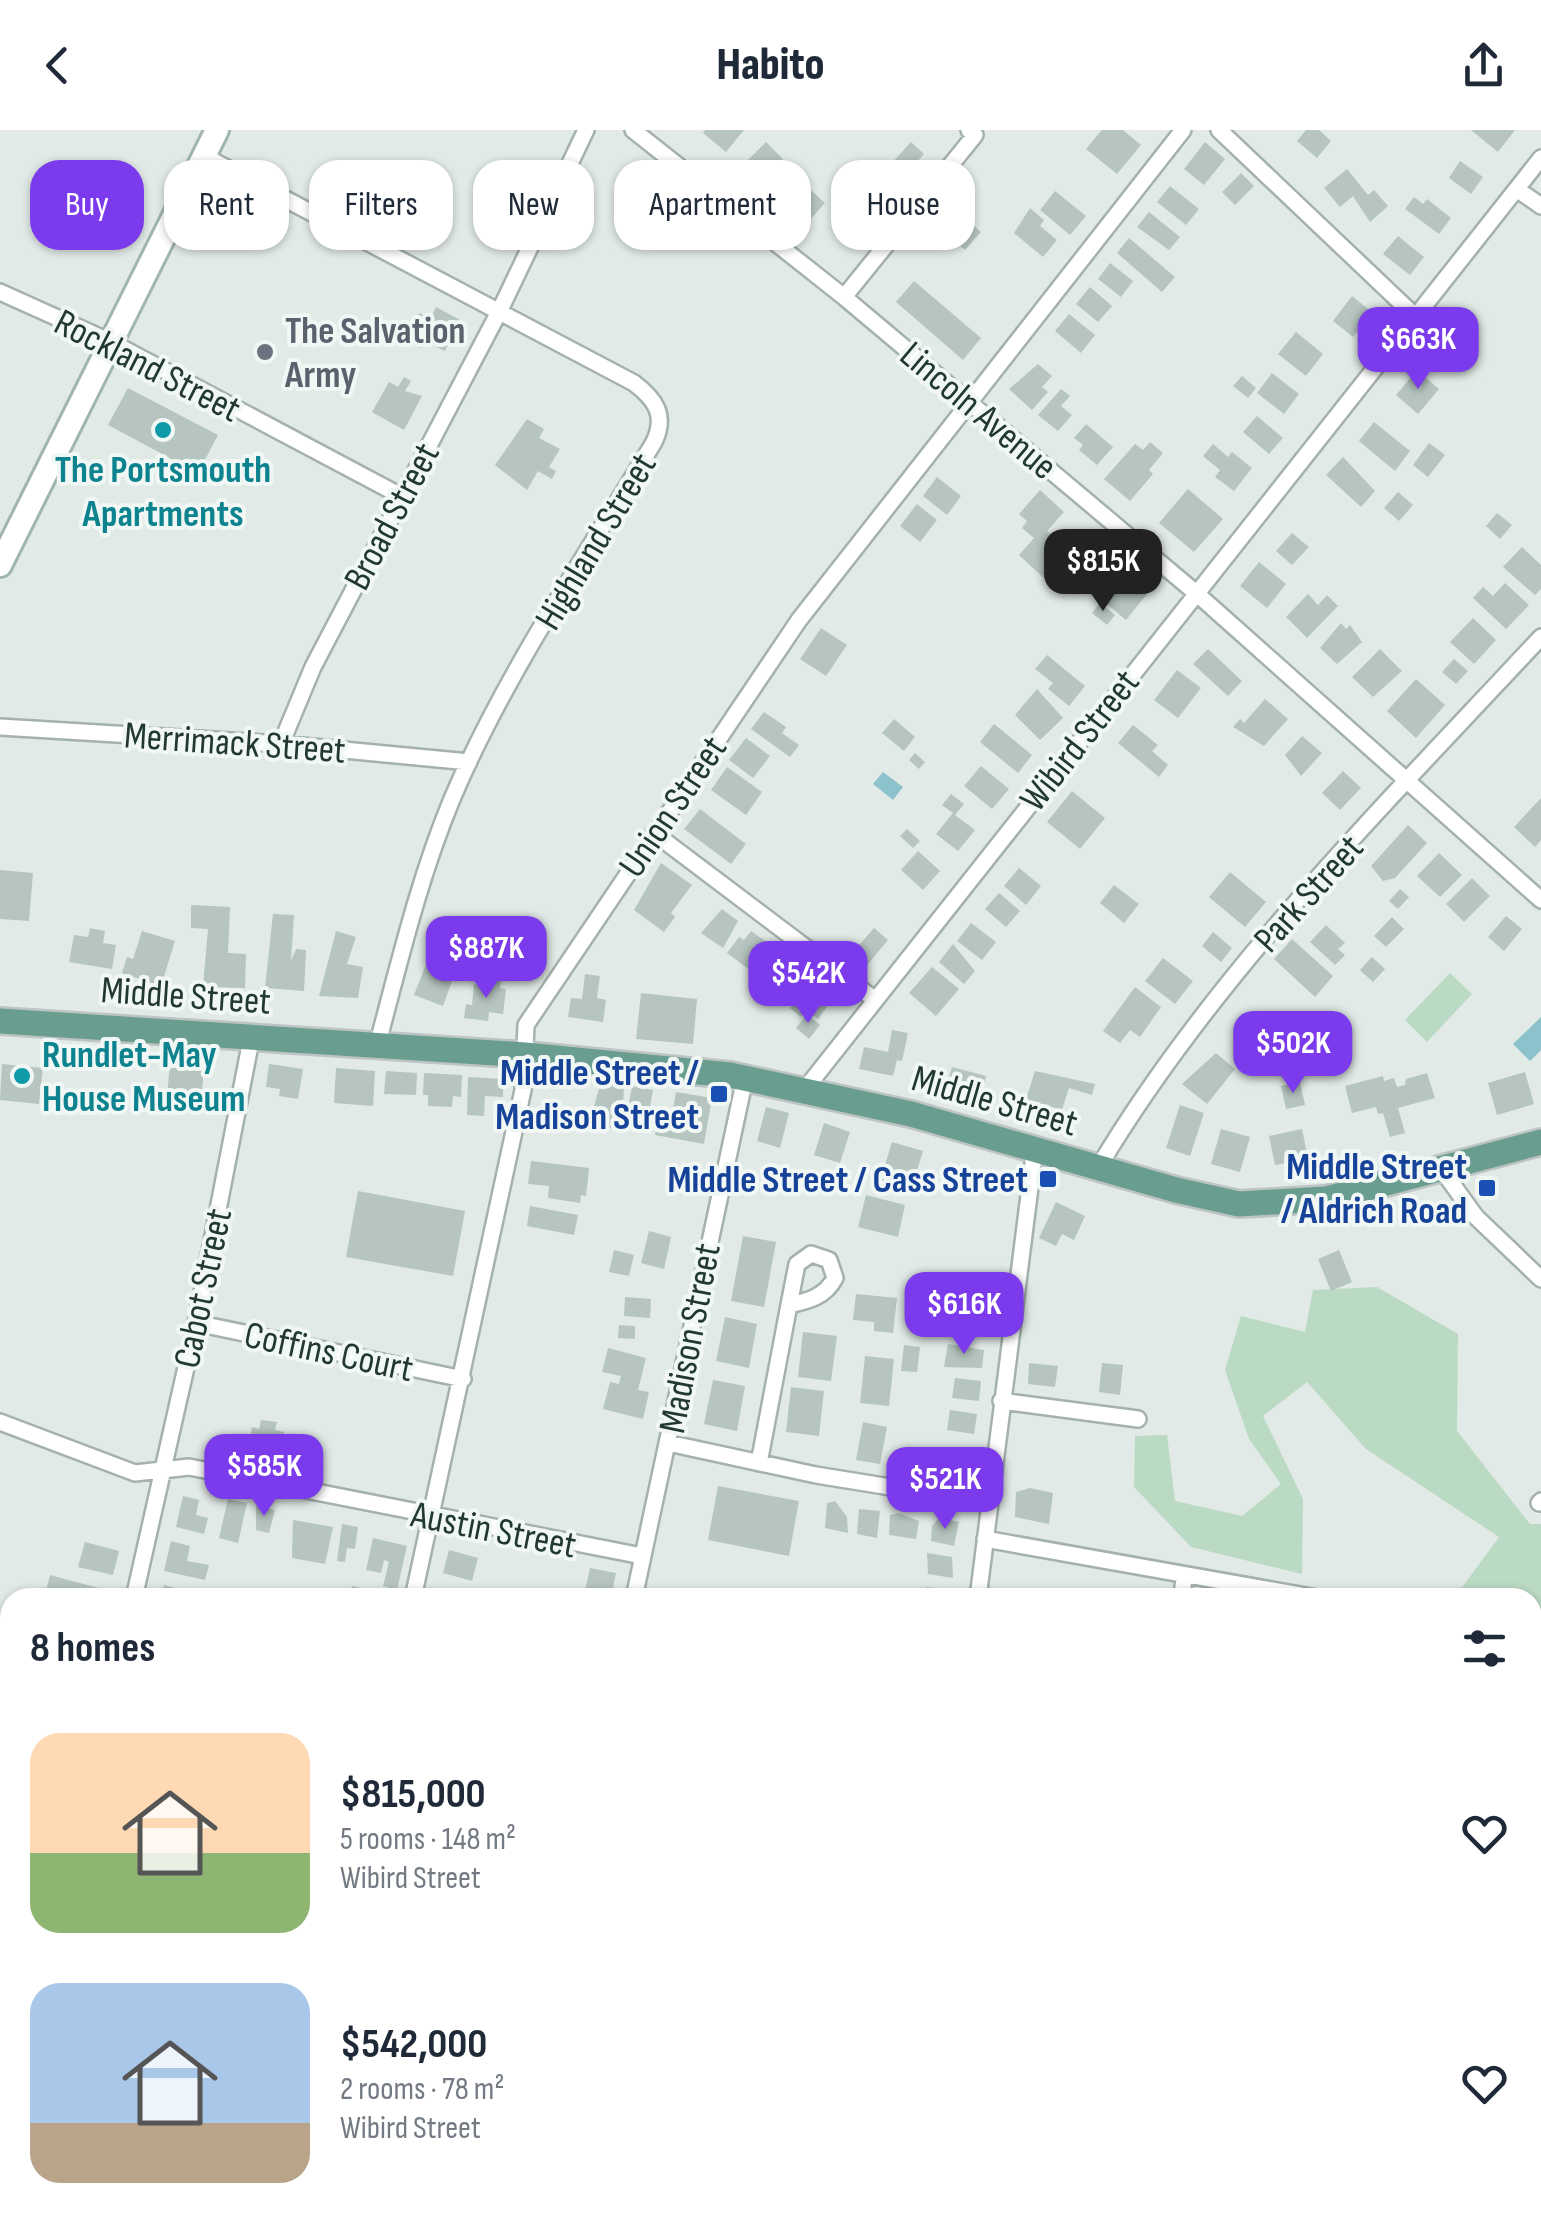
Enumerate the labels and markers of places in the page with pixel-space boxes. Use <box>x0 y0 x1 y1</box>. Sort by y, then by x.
pin: $663K <box>1348 307 1488 392</box>
place label: The Salvation Army <box>284 309 465 398</box>
marker: The Salvation Army <box>254 341 276 363</box>
marker: The Portsmouth Apartments <box>152 419 174 441</box>
place label: The Portsmouth Apartments <box>55 448 271 537</box>
pin: $815K <box>1033 529 1173 614</box>
pin: $887K <box>416 916 556 1001</box>
pin: $542K <box>738 941 878 1026</box>
pin: $502K <box>1223 1011 1363 1096</box>
place label: Rundlet-May House Museum <box>42 1033 245 1122</box>
place label: Middle Street / Madison Street <box>495 1051 700 1140</box>
marker: Rundlet-May House Museum <box>11 1065 33 1087</box>
marker: Middle Street / Madison Street <box>708 1083 730 1105</box>
place label: Middle Street / Aldrich Road <box>1281 1145 1467 1234</box>
place label: Middle Street / Cass Street <box>668 1158 1028 1203</box>
marker: Middle Street / Cass Street <box>1037 1168 1059 1190</box>
marker: Middle Street / Aldrich Road <box>1476 1177 1498 1199</box>
pin: $616K <box>894 1272 1034 1357</box>
pin: $585K <box>194 1434 334 1519</box>
pin: $521K <box>875 1447 1015 1532</box>

